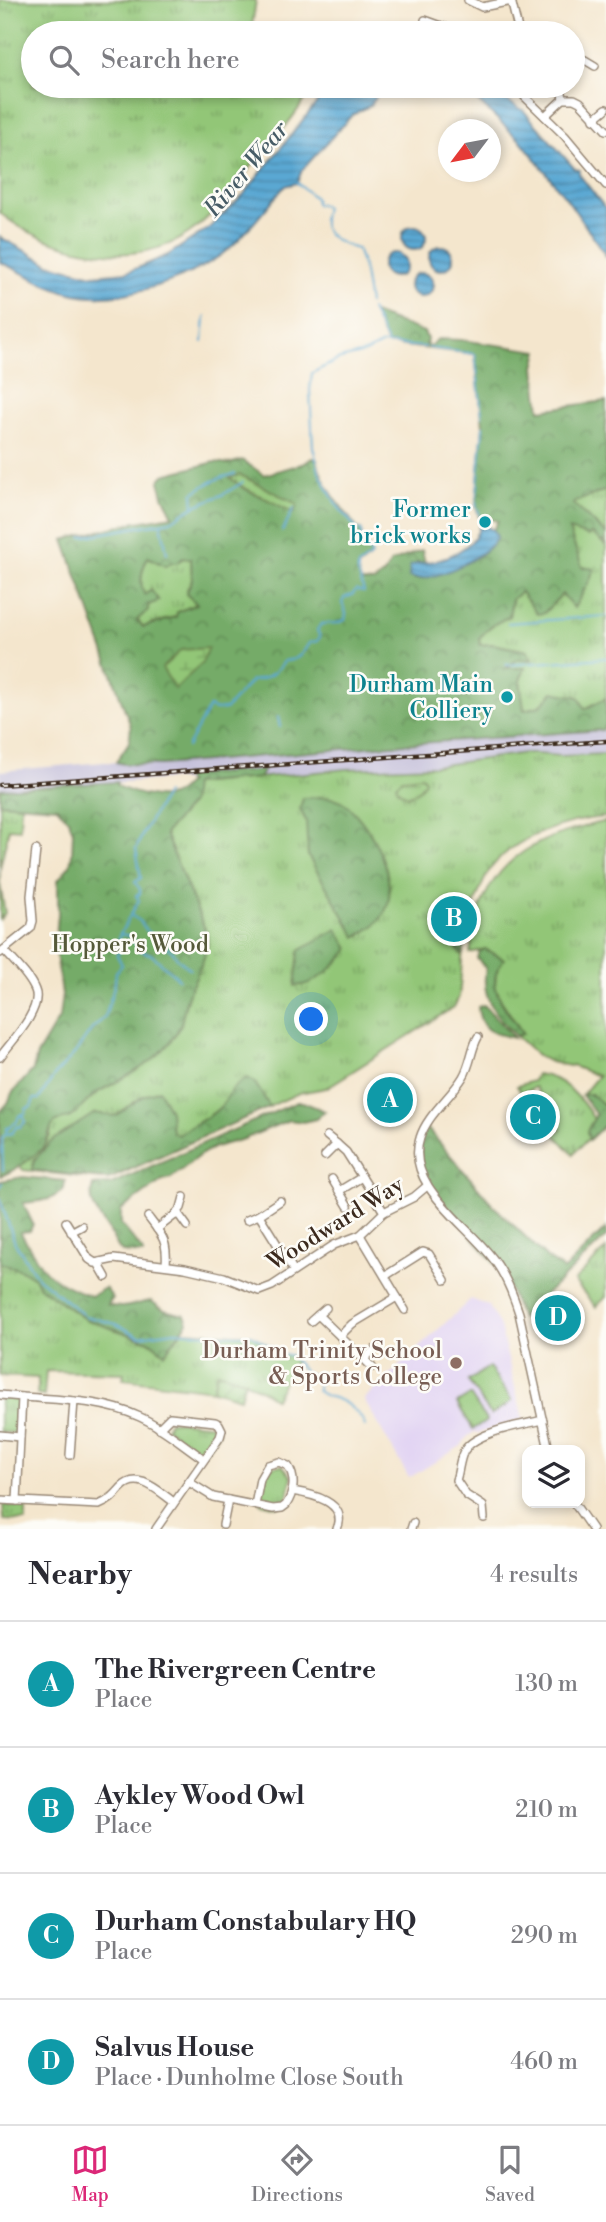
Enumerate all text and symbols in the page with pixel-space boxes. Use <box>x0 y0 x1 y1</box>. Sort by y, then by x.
search box <box>21 21 585 98</box>
icon: search <box>45 41 83 79</box>
text: Search here <box>101 44 240 76</box>
water label: River Wear <box>197 115 296 224</box>
north arrow <box>438 119 501 182</box>
place label: Former brick works <box>350 496 471 550</box>
marker: Former brick works <box>477 514 493 530</box>
place label: Durham Main Colliery <box>349 671 494 725</box>
marker: Durham Main Colliery <box>499 689 515 705</box>
pin: B <box>431 893 477 945</box>
park label: Hopper's Wood <box>51 931 209 959</box>
your location <box>294 1002 328 1036</box>
pin: A <box>367 1074 413 1126</box>
pin: C <box>510 1091 556 1143</box>
street label: Woodward Way <box>261 1170 410 1277</box>
pin: D <box>535 1292 581 1344</box>
place label: Durham Trinity School & Sports College <box>202 1337 442 1391</box>
marker: Durham Trinity School & Sports College <box>448 1355 464 1371</box>
map controls <box>522 1445 585 1508</box>
button: layers <box>522 1445 585 1508</box>
text: Nearby <box>28 1556 132 1594</box>
text: 4 results <box>490 1561 578 1589</box>
text: The Rivergreen Centre <box>95 1654 376 1686</box>
text: A <box>43 1670 59 1698</box>
text: 130 m <box>515 1670 578 1698</box>
text: Place <box>95 1686 152 1714</box>
text: Aykley Wood Owl <box>95 1780 305 1812</box>
text: B <box>42 1796 60 1824</box>
text: 210 m <box>515 1796 578 1824</box>
text: Place <box>95 1812 152 1840</box>
text: Durham Constabulary HQ <box>95 1906 417 1938</box>
text: C <box>43 1922 59 1950</box>
text: 290 m <box>511 1922 578 1950</box>
text: Place <box>95 1938 152 1966</box>
text: Salvus House <box>95 2032 254 2064</box>
text: D <box>42 2048 60 2076</box>
text: 460 m <box>510 2048 578 2076</box>
text: Place · Dunholme Close South <box>95 2064 404 2092</box>
tab: Map <box>71 2141 109 2207</box>
tab: Directions <box>251 2141 343 2207</box>
tab: Saved <box>485 2141 535 2207</box>

